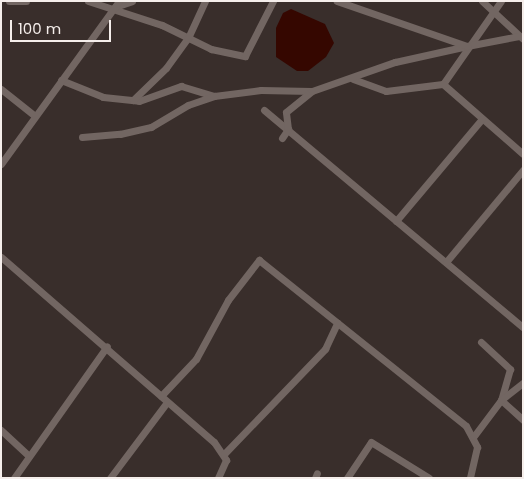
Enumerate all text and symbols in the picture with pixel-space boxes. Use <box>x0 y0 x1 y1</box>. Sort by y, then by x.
scale bar <box>12 10 114 42</box>
text: 100 m <box>18 18 61 39</box>

